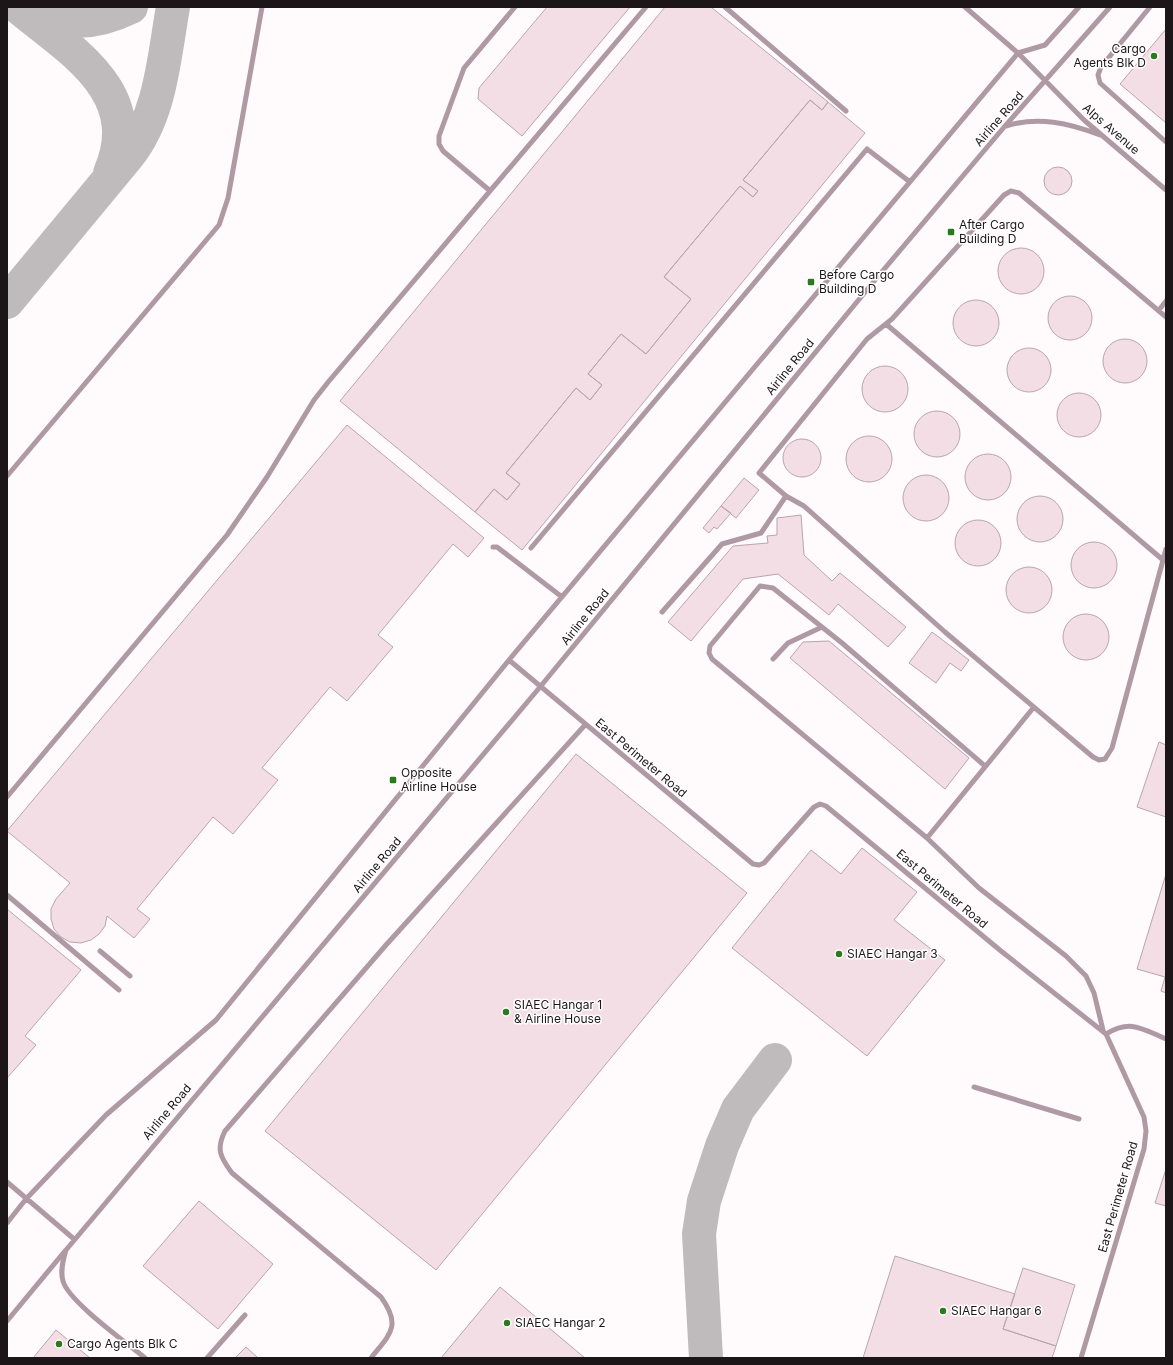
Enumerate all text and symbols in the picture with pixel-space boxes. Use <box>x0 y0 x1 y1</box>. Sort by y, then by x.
place label: Cargo Agents Blk D <box>1073 41 1146 70</box>
marker: Cargo Agents Blk D <box>1149 51 1159 61</box>
street label: Airline Road <box>971 88 1027 149</box>
street label: Alps Avenue <box>1080 100 1143 157</box>
place label: After Cargo Building D <box>959 217 1024 246</box>
marker: After Cargo Building D <box>946 227 956 237</box>
place label: Before Cargo Building D <box>819 267 894 296</box>
marker: Before Cargo Building D <box>806 277 816 287</box>
street label: Airline Road <box>762 335 817 398</box>
street label: Airline Road <box>557 585 612 648</box>
street label: East Perimeter Road <box>592 715 690 800</box>
place label: Opposite Airline House <box>401 765 477 794</box>
marker: Opposite Airline House <box>388 775 398 785</box>
street label: Airline Road <box>349 834 404 896</box>
street label: East Perimeter Road <box>893 846 991 931</box>
place label: SIAEC Hangar 3 <box>847 946 938 961</box>
marker: SIAEC Hangar 3 <box>834 949 844 959</box>
place label: SIAEC Hangar 1 & Airline House <box>514 997 602 1026</box>
marker: SIAEC Hangar 1 & Airline House <box>501 1007 511 1017</box>
street label: Airline Road <box>139 1081 194 1143</box>
street label: East Perimeter Road <box>1094 1140 1141 1254</box>
place label: SIAEC Hangar 6 <box>951 1303 1042 1318</box>
marker: SIAEC Hangar 6 <box>938 1306 948 1316</box>
place label: SIAEC Hangar 2 <box>515 1315 606 1330</box>
marker: SIAEC Hangar 2 <box>502 1318 512 1328</box>
place label: Cargo Agents Blk C <box>67 1336 178 1351</box>
marker: Cargo Agents Blk C <box>54 1339 64 1349</box>

